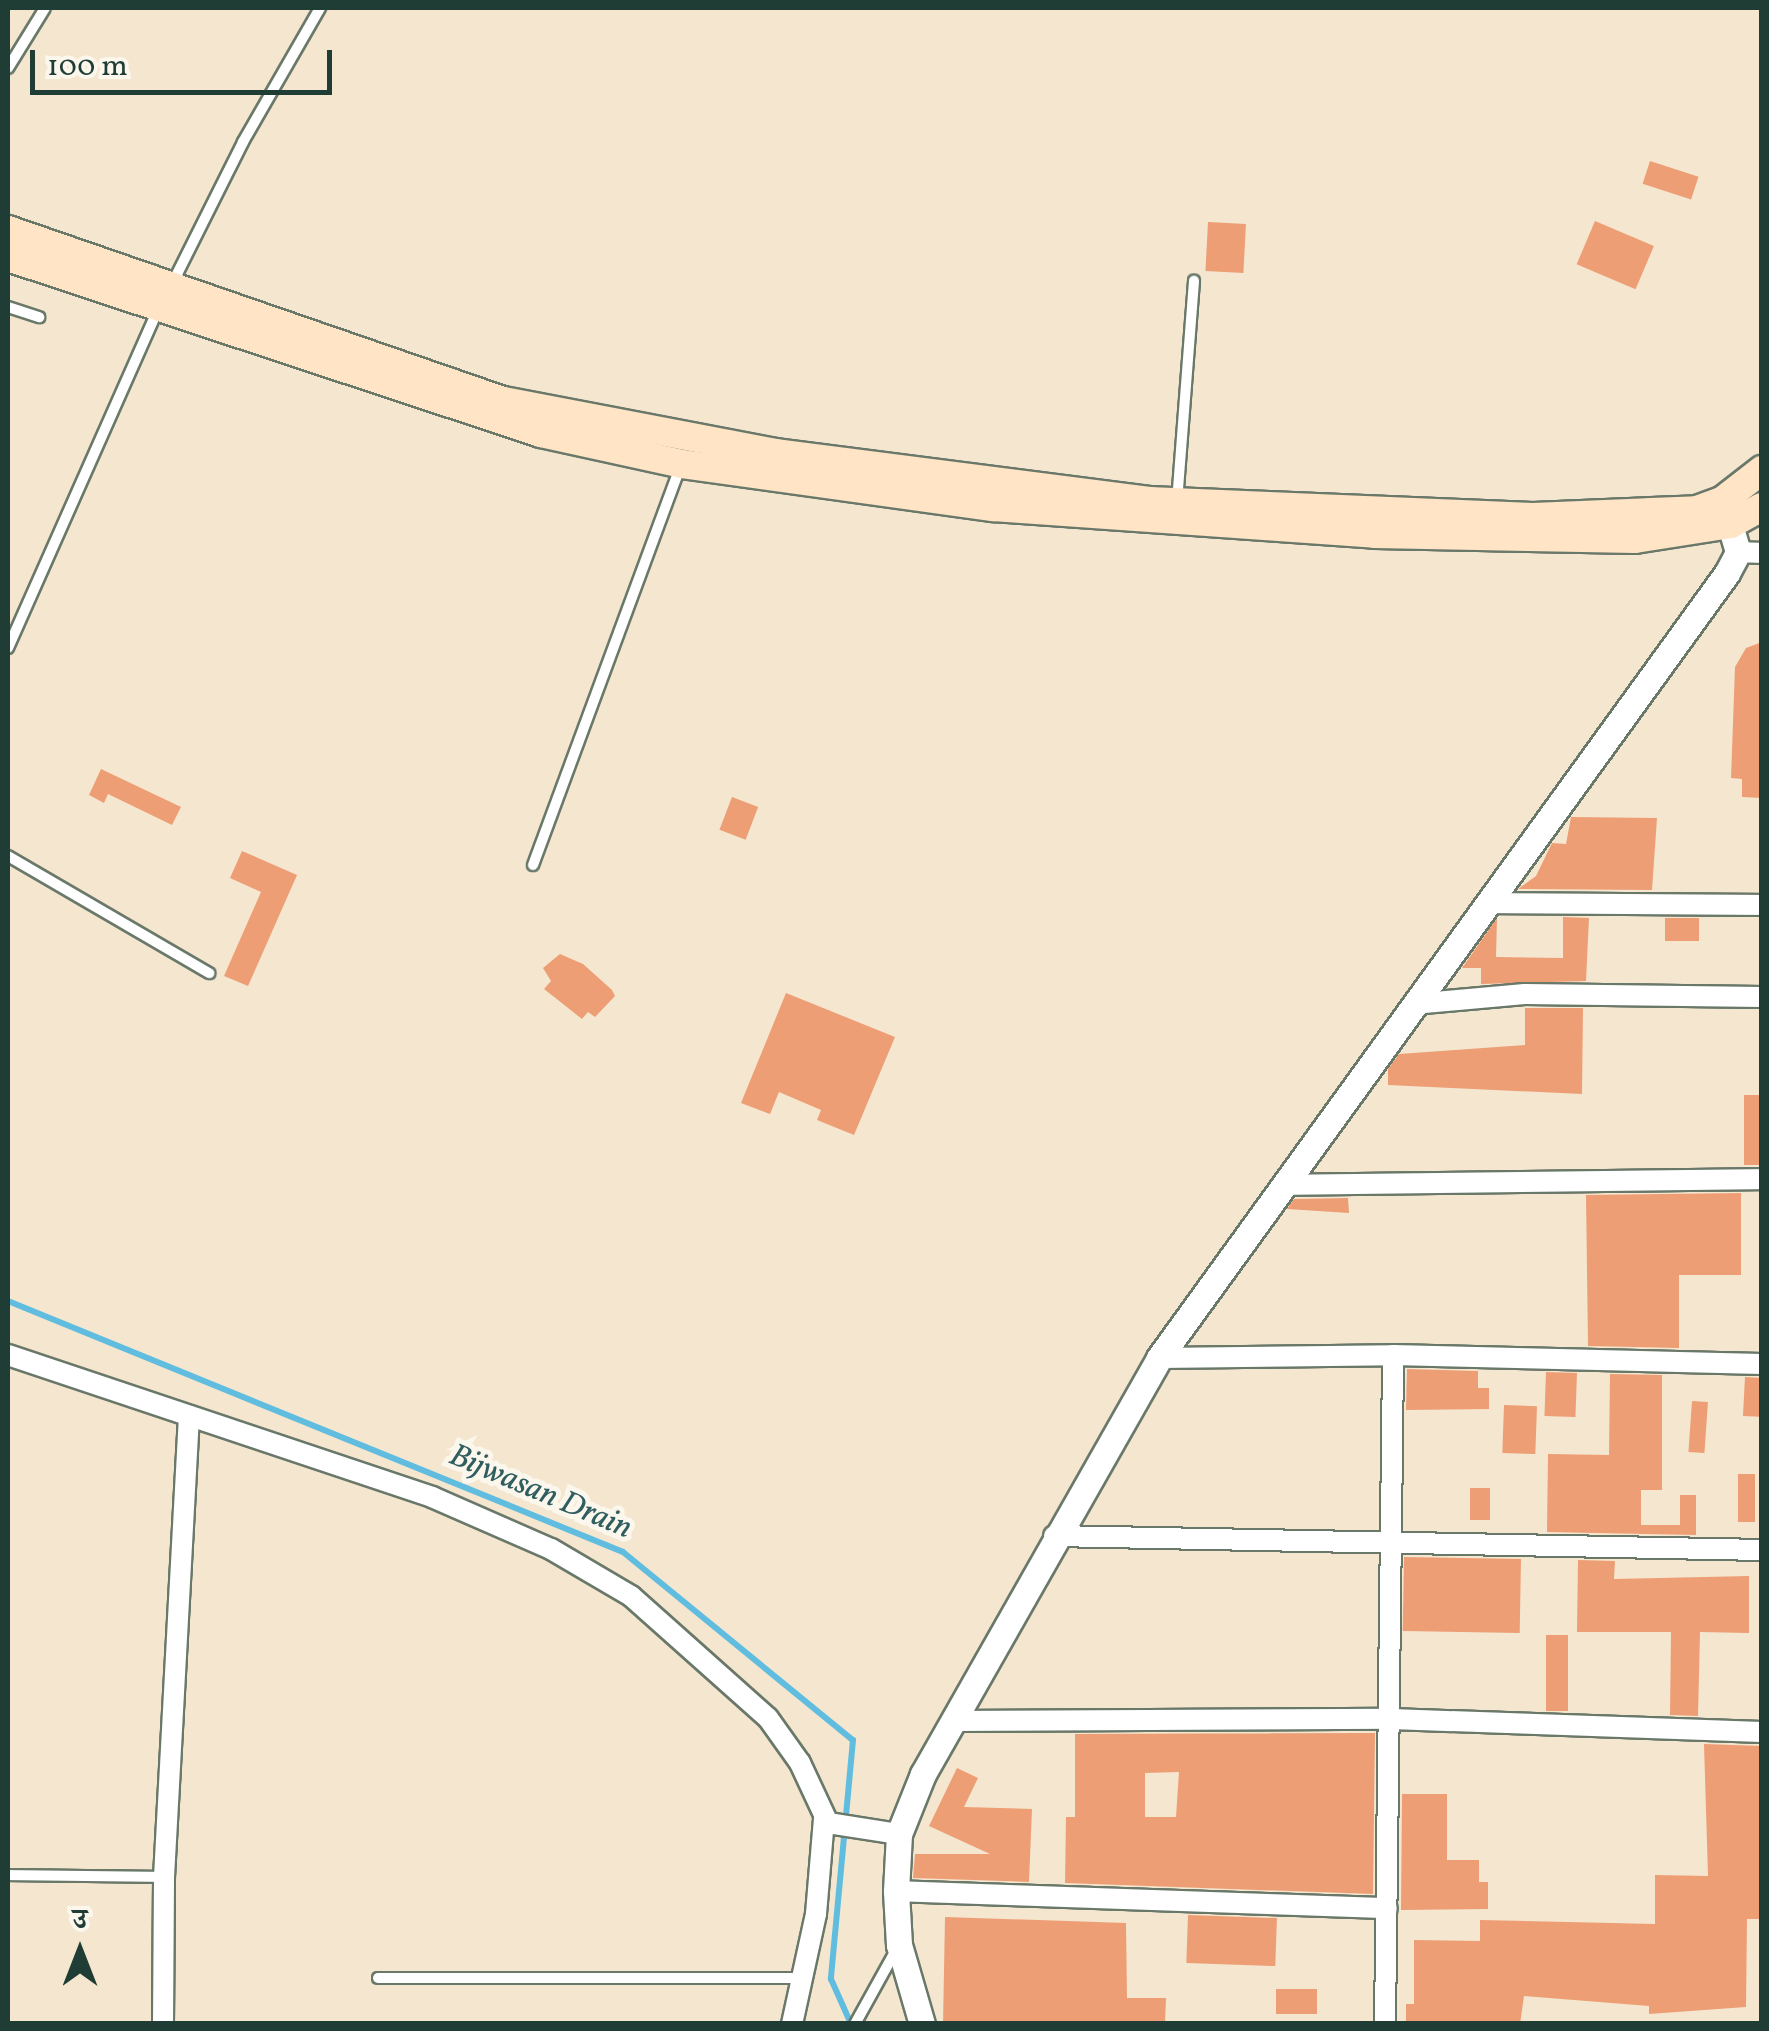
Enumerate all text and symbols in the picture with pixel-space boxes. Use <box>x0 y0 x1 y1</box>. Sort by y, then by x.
scale bar <box>35 30 338 92</box>
text: 100 m <box>47 46 128 88</box>
water label: Bijwasan Drain <box>443 1437 637 1549</box>
north arrow <box>30 1901 130 2001</box>
text: उ <box>73 1901 87 1940</box>

